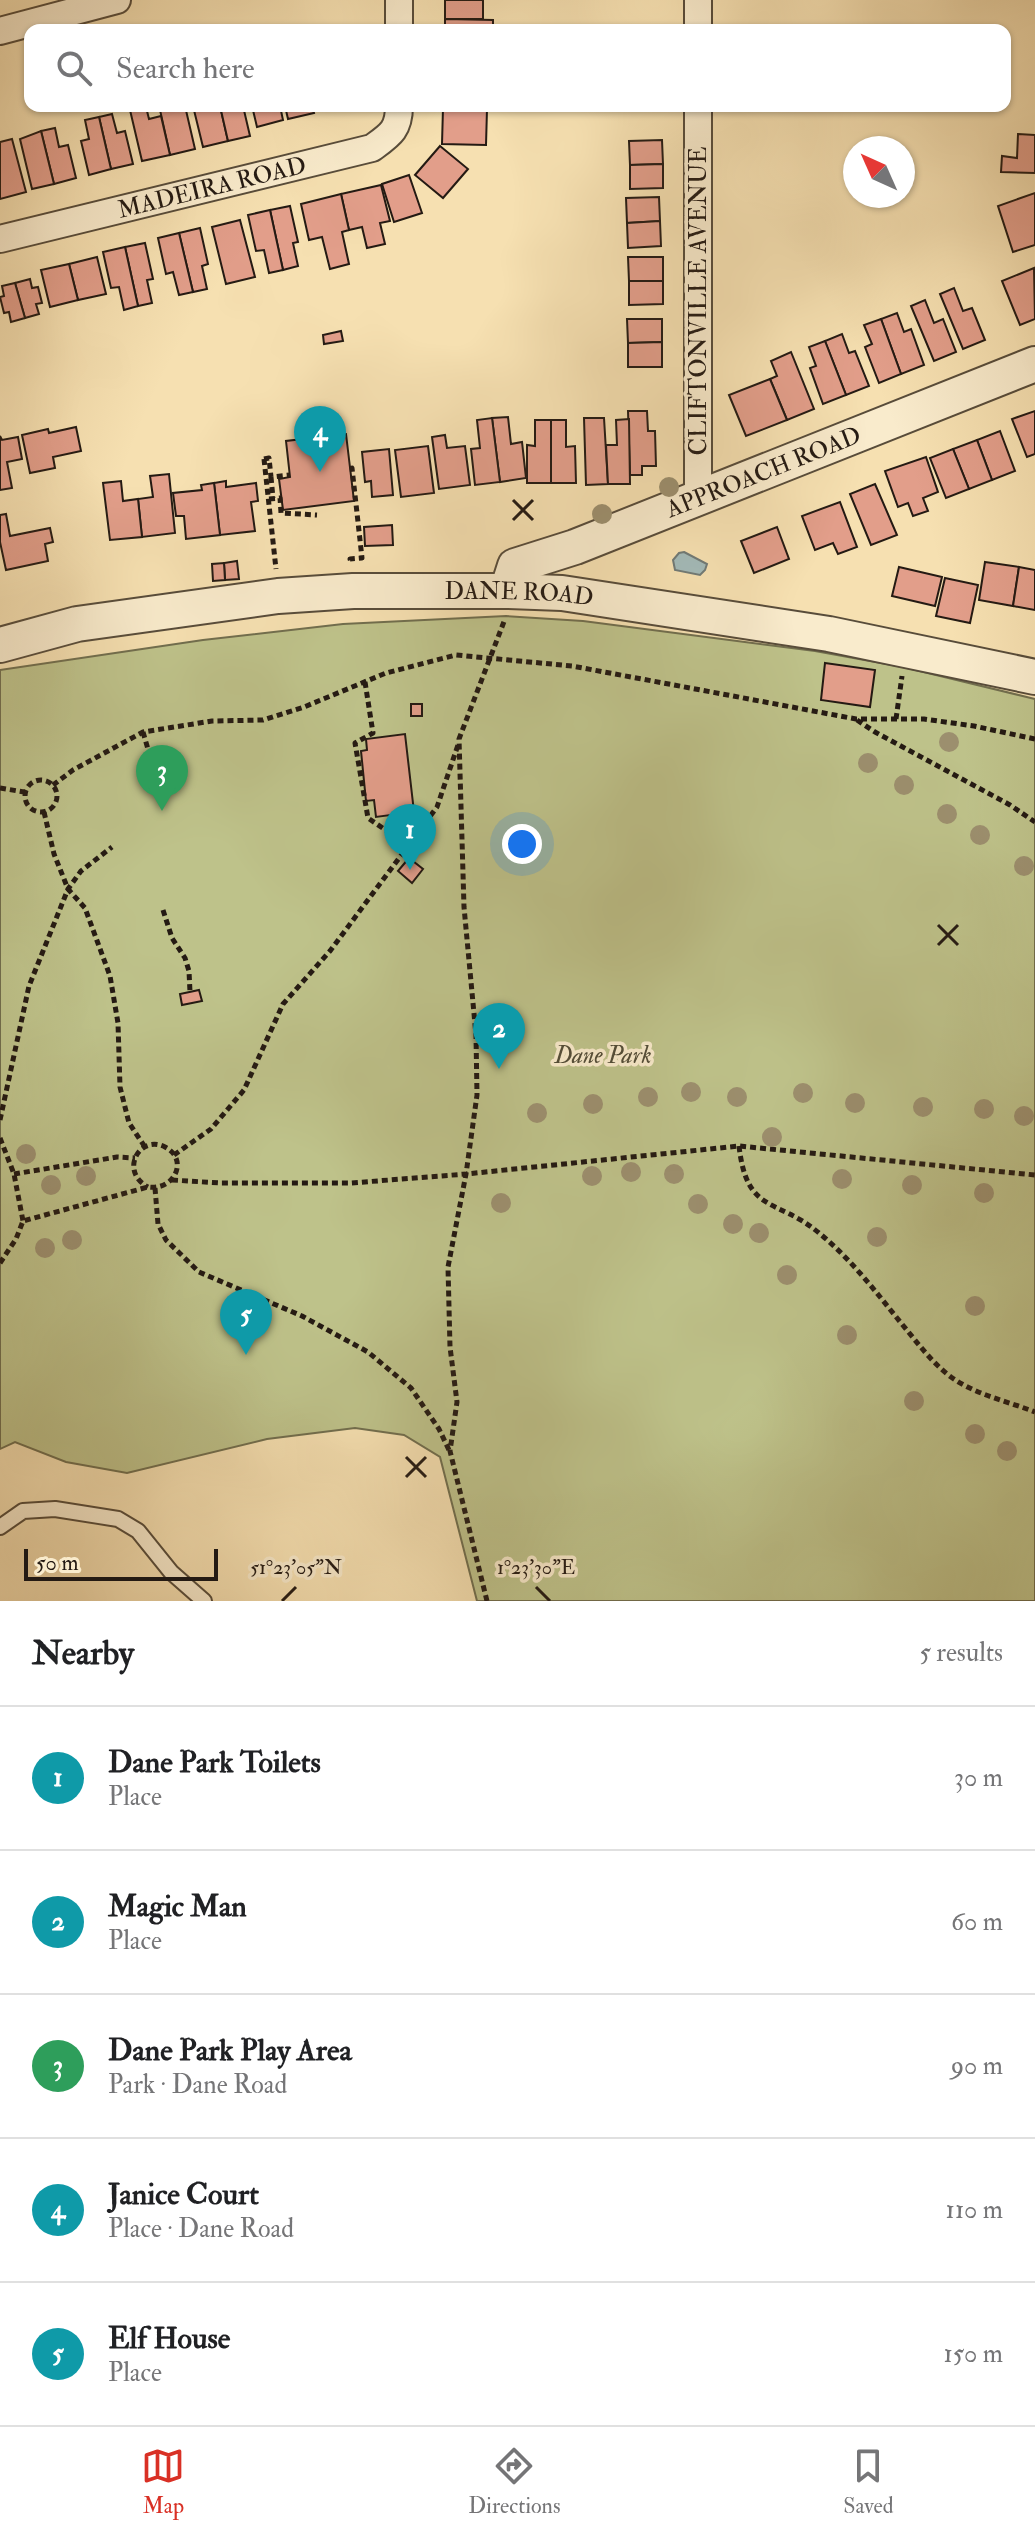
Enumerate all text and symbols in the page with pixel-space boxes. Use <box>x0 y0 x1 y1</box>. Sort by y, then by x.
search box <box>24 24 1011 112</box>
icon: search <box>52 46 96 90</box>
text: Search here <box>116 50 255 87</box>
north arrow <box>843 136 915 208</box>
street label: CLIFTONVILLE AVENUE <box>683 146 714 456</box>
street label: MADEIRA ROAD <box>114 149 309 225</box>
pin: 4 <box>294 406 346 472</box>
street label: APPROACH ROAD <box>660 419 865 525</box>
street label: DANE ROAD <box>445 575 596 613</box>
pin: 3 <box>136 745 188 811</box>
pin: 1 <box>384 804 436 870</box>
your location <box>502 824 542 864</box>
pin: 2 <box>473 1003 525 1069</box>
park label: Dane Park <box>553 1040 652 1071</box>
pin: 5 <box>220 1289 272 1355</box>
scale bar <box>24 1545 218 1581</box>
text: 50 m <box>36 1549 78 1577</box>
text: 51°23'05"N <box>250 1555 342 1580</box>
text: 1°23'30"E <box>497 1555 575 1580</box>
text: Nearby <box>32 1632 134 1675</box>
text: 5 results <box>919 1637 1003 1669</box>
text: Dane Park Toilets <box>108 1744 321 1781</box>
text: 1 <box>53 1762 63 1794</box>
text: 30 m <box>954 1762 1003 1794</box>
text: Place <box>108 1781 162 1813</box>
text: Magic Man <box>108 1888 247 1925</box>
text: 2 <box>51 1906 65 1938</box>
text: 60 m <box>951 1906 1003 1938</box>
text: Place <box>108 1925 162 1957</box>
text: Dane Park Play Area <box>108 2032 352 2069</box>
text: 3 <box>53 2050 63 2082</box>
text: 90 m <box>951 2050 1003 2082</box>
text: Park · Dane Road <box>108 2069 287 2101</box>
text: Janice Court <box>108 2176 259 2213</box>
text: 4 <box>51 2194 65 2226</box>
text: 110 m <box>946 2194 1003 2226</box>
text: Place · Dane Road <box>108 2213 294 2245</box>
text: Elf House <box>108 2320 230 2357</box>
text: 5 <box>52 2338 64 2370</box>
text: 150 m <box>944 2338 1003 2370</box>
text: Place <box>108 2357 162 2389</box>
tab: Map <box>141 2444 185 2520</box>
tab: Directions <box>468 2444 561 2520</box>
tab: Saved <box>843 2444 894 2520</box>

